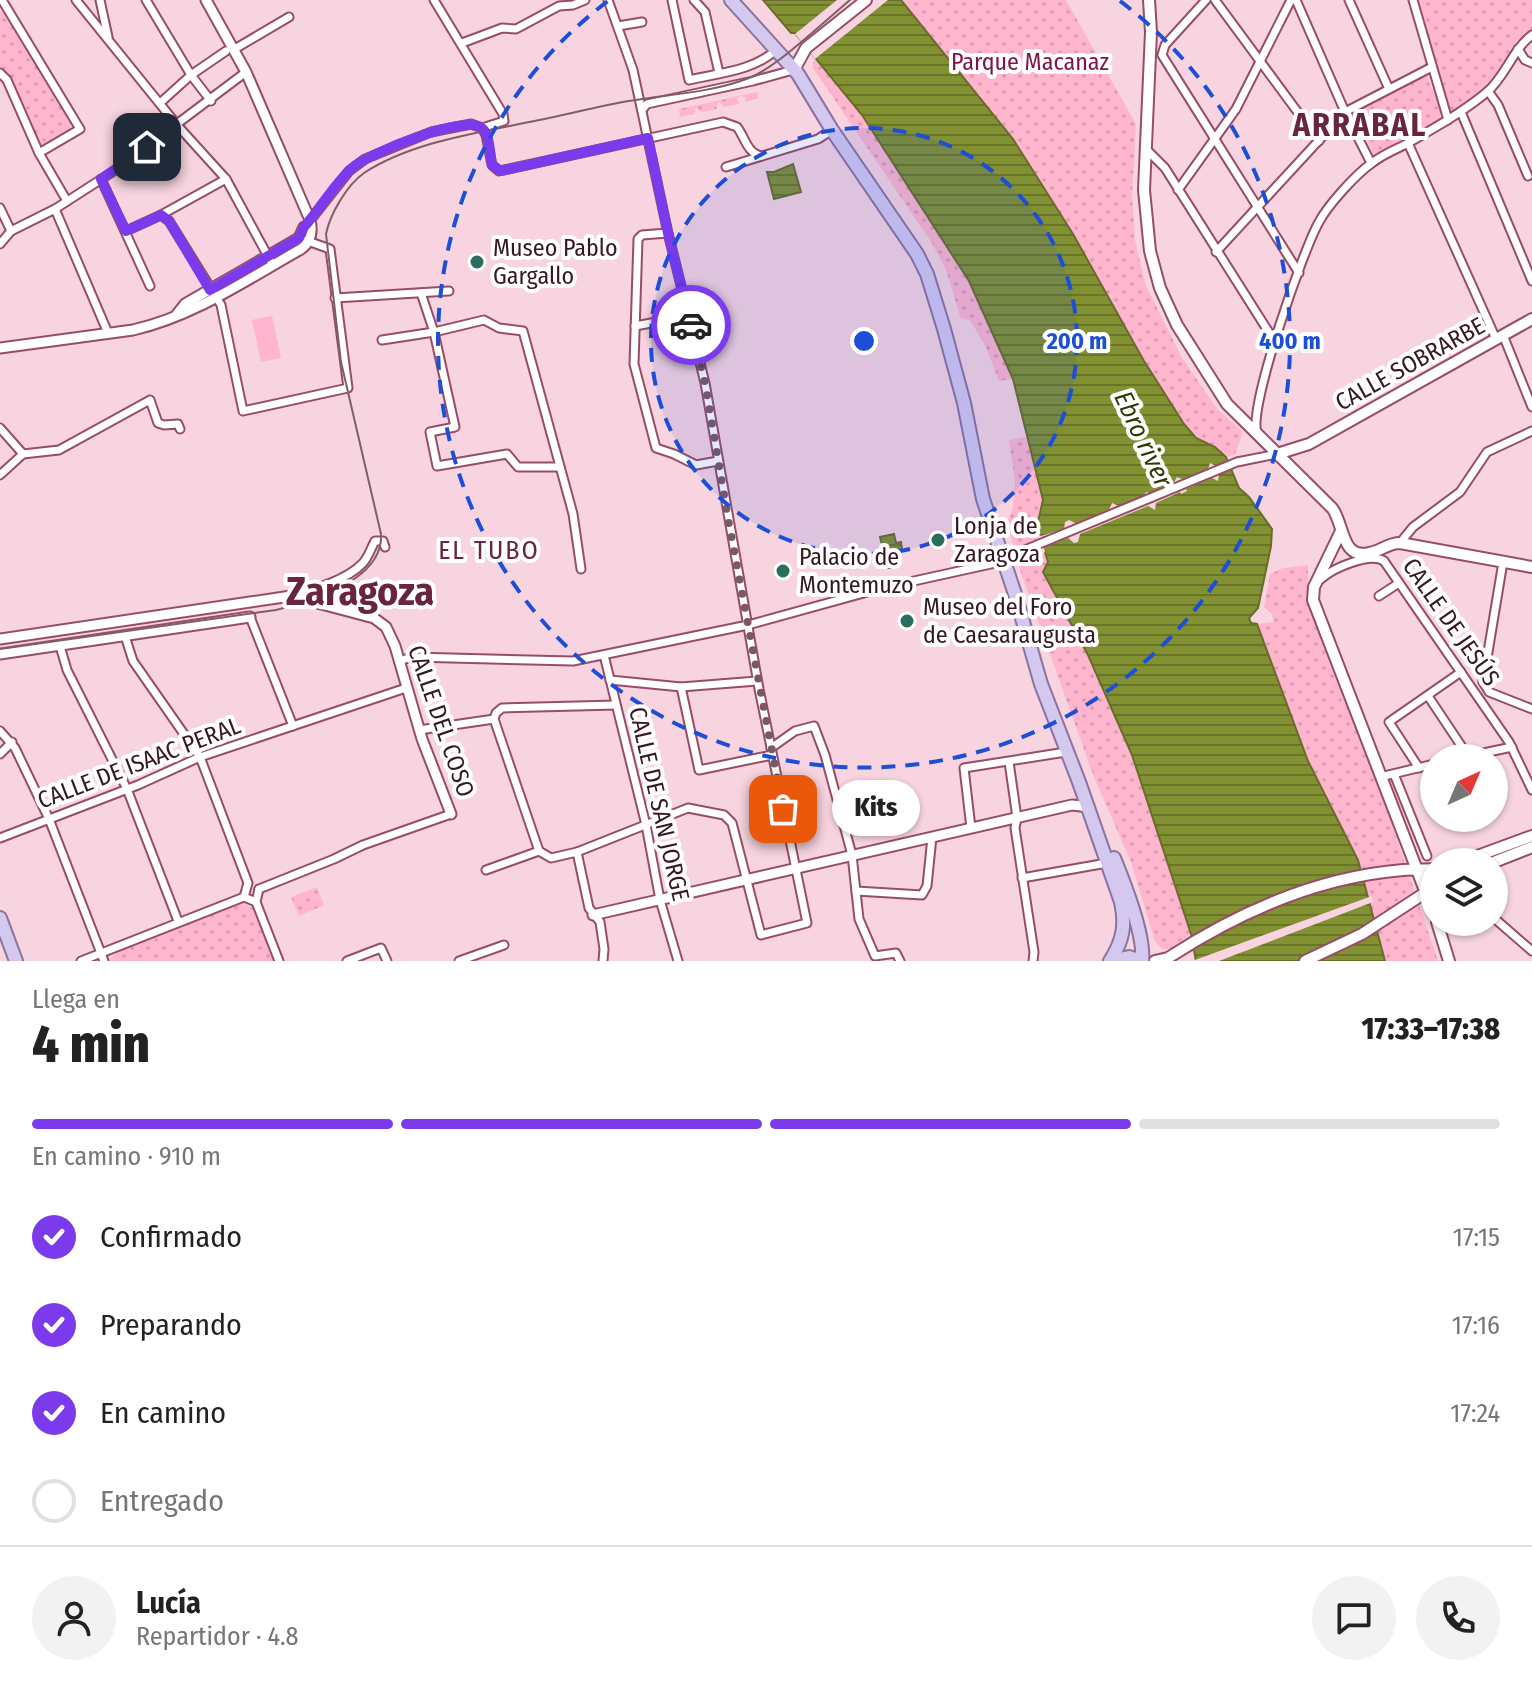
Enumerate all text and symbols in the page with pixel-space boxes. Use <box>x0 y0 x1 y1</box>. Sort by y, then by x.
park label: Parque Macanaz <box>951 48 1109 76</box>
district label: ARRABAL <box>1292 106 1427 144</box>
pin <box>113 113 181 181</box>
icon: home <box>125 125 169 169</box>
place label: Museo Pablo Gargallo <box>493 234 618 290</box>
marker: Museo Pablo Gargallo <box>468 253 486 271</box>
courier <box>651 285 731 365</box>
icon: car <box>669 303 713 347</box>
street label: CALLE SOBRARBE <box>1331 311 1489 417</box>
centre of rings <box>850 327 878 355</box>
text: 200 m <box>1046 327 1107 355</box>
text: 400 m <box>1259 327 1321 355</box>
water label: Ebro river <box>1107 386 1179 493</box>
place label: Lonja de Zaragoza <box>954 512 1040 568</box>
marker: Lonja de Zaragoza <box>929 531 947 549</box>
district label: EL TUBO <box>438 535 540 566</box>
place label: Palacio de Montemuzo <box>799 543 914 599</box>
street label: CALLE DE JESÚS <box>1397 552 1506 691</box>
marker: Palacio de Montemuzo <box>774 562 792 580</box>
district label: Zaragoza <box>286 568 434 616</box>
place label: Museo del Foro de Caesaraugusta <box>923 593 1096 649</box>
marker: Museo del Foro de Caesaraugusta <box>898 612 916 630</box>
street label: CALLE DEL COSO <box>402 642 480 800</box>
street label: CALLE DE SAN JORGE <box>623 704 695 904</box>
street label: CALLE DE ISAAC PERAL <box>34 711 245 815</box>
north arrow <box>1420 744 1508 832</box>
map controls <box>1420 744 1508 936</box>
pin <box>749 775 817 843</box>
callout: Kits <box>831 781 919 837</box>
icon: bag <box>761 787 805 831</box>
text: Kits <box>854 792 898 823</box>
button: layers <box>1420 848 1508 936</box>
text: Llega en <box>32 984 120 1015</box>
text: 17:33–17:38 <box>1362 1011 1500 1047</box>
text: 4 min <box>32 1013 150 1076</box>
text: En camino · 910 m <box>32 1141 221 1172</box>
icon: check <box>32 1215 76 1259</box>
text: Confirmado <box>100 1219 242 1255</box>
text: 17:15 <box>1453 1222 1500 1253</box>
icon: check <box>32 1303 76 1347</box>
text: Preparando <box>100 1307 242 1343</box>
text: 17:16 <box>1452 1310 1500 1341</box>
icon: check <box>32 1391 76 1435</box>
text: En camino <box>100 1395 226 1431</box>
text: 17:24 <box>1450 1398 1500 1429</box>
text: Entregado <box>100 1483 224 1519</box>
button: person <box>32 1576 116 1660</box>
button: chat <box>1312 1576 1396 1660</box>
button: phone <box>1416 1576 1500 1660</box>
text: Lucía <box>136 1585 201 1621</box>
text: Repartidor · 4.8 <box>136 1621 299 1652</box>

